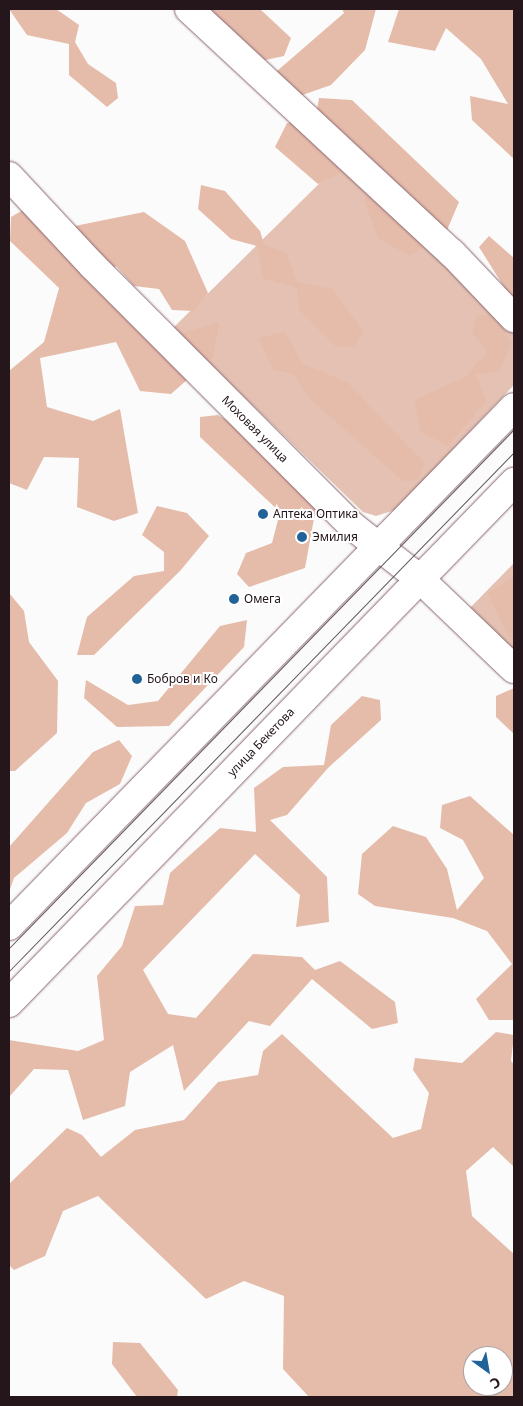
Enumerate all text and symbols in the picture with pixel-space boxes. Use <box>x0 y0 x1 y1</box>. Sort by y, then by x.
street label: Моховая улица <box>219 393 291 465</box>
place label: Аптека Оптика <box>273 507 358 521</box>
marker: Аптека Оптика <box>257 508 269 520</box>
place label: Эмилия <box>312 530 358 544</box>
marker: Эмилия <box>296 531 308 543</box>
place label: Омега <box>244 592 281 606</box>
marker: Омега <box>228 593 240 605</box>
place label: Бобров и Ко <box>147 672 218 686</box>
marker: Бобров и Ко <box>131 673 143 685</box>
street label: улица Бекетова <box>225 705 297 779</box>
north arrow <box>463 1346 513 1396</box>
text: С <box>487 1373 505 1394</box>

